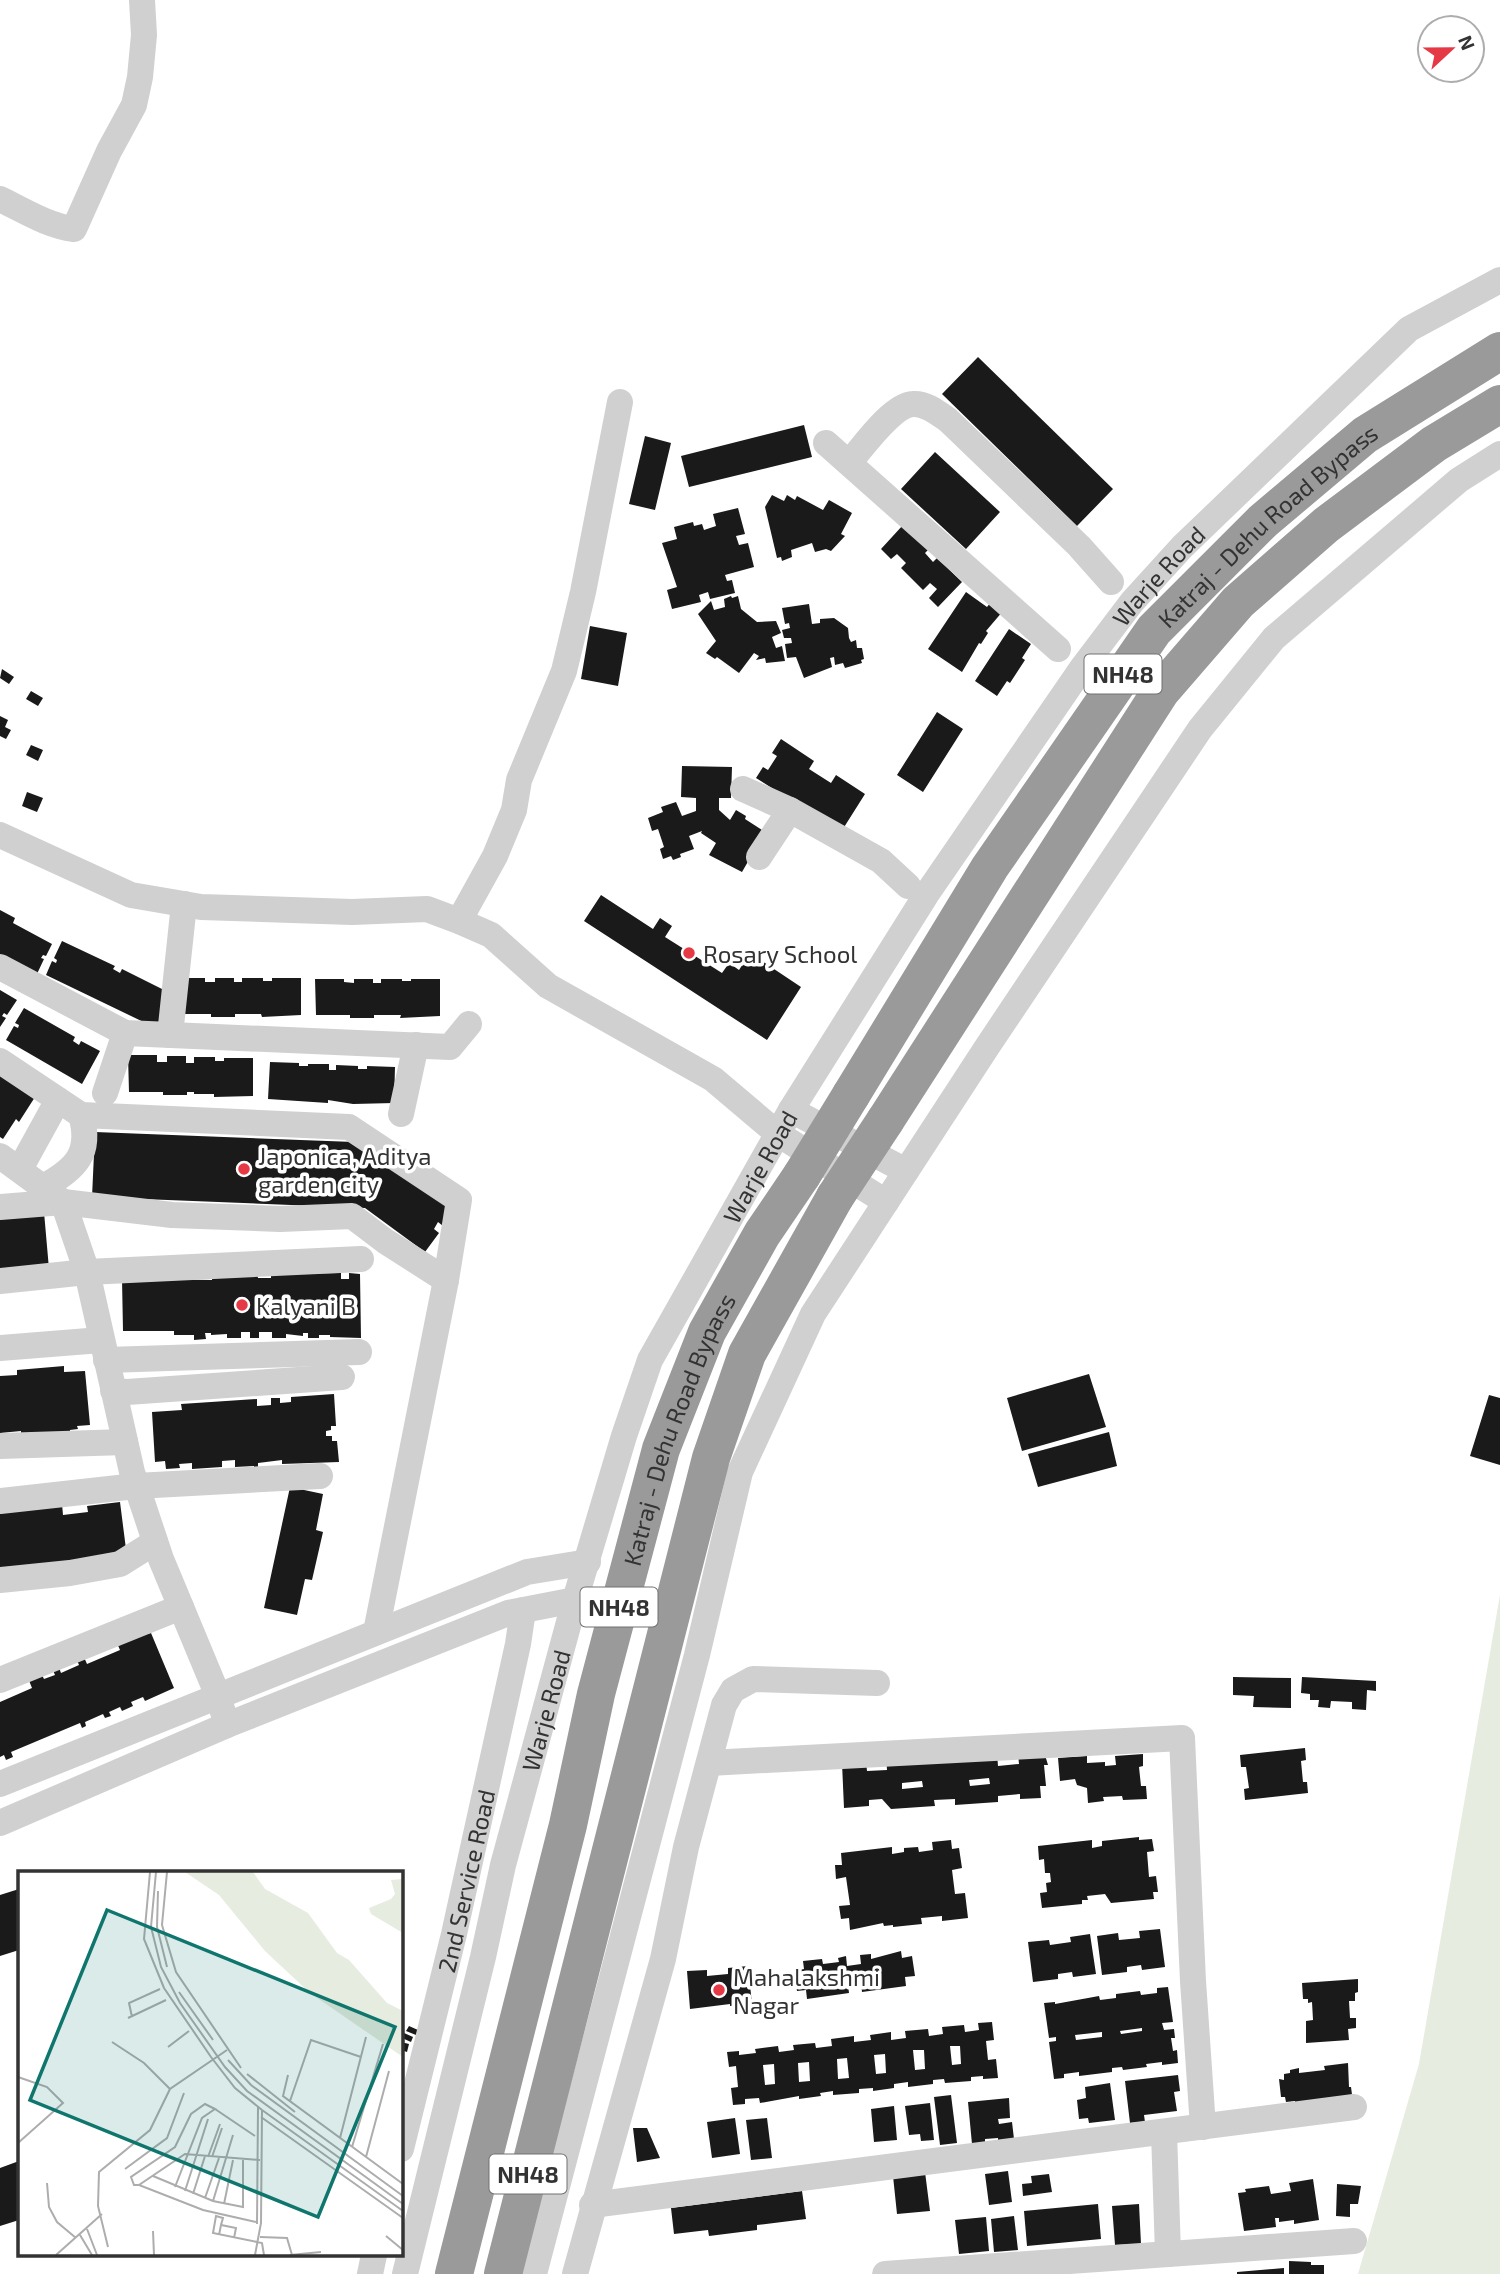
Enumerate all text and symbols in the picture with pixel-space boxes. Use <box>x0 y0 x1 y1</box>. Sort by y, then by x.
north arrow <box>1416 14 1486 84</box>
text: N <box>1454 32 1480 53</box>
street label: Katraj - Dehu Road Bypass <box>1151 417 1382 633</box>
street label: Warje Road <box>1105 519 1210 631</box>
road number: NH48 <box>1084 654 1162 694</box>
place label: Rosary School <box>703 939 857 968</box>
marker: Rosary School <box>681 945 697 961</box>
street label: Warje Road <box>716 1105 803 1228</box>
place label: Japonica, Aditya garden city <box>258 1141 431 1198</box>
marker: Japonica, Aditya garden city <box>236 1161 252 1177</box>
street label: Katraj - Dehu Road Bypass <box>616 1288 741 1569</box>
place label: Kalyani B <box>256 1291 356 1320</box>
marker: Kalyani B <box>234 1297 250 1313</box>
road number: NH48 <box>580 1588 658 1626</box>
street label: Warje Road <box>515 1646 575 1774</box>
street label: 2nd Service Road <box>431 1787 500 1975</box>
inset map <box>18 1871 402 2256</box>
place label: Mahalakshmi Nagar <box>733 1962 880 2019</box>
marker: Mahalakshmi Nagar <box>711 1982 727 1998</box>
road number: NH48 <box>490 2154 566 2194</box>

